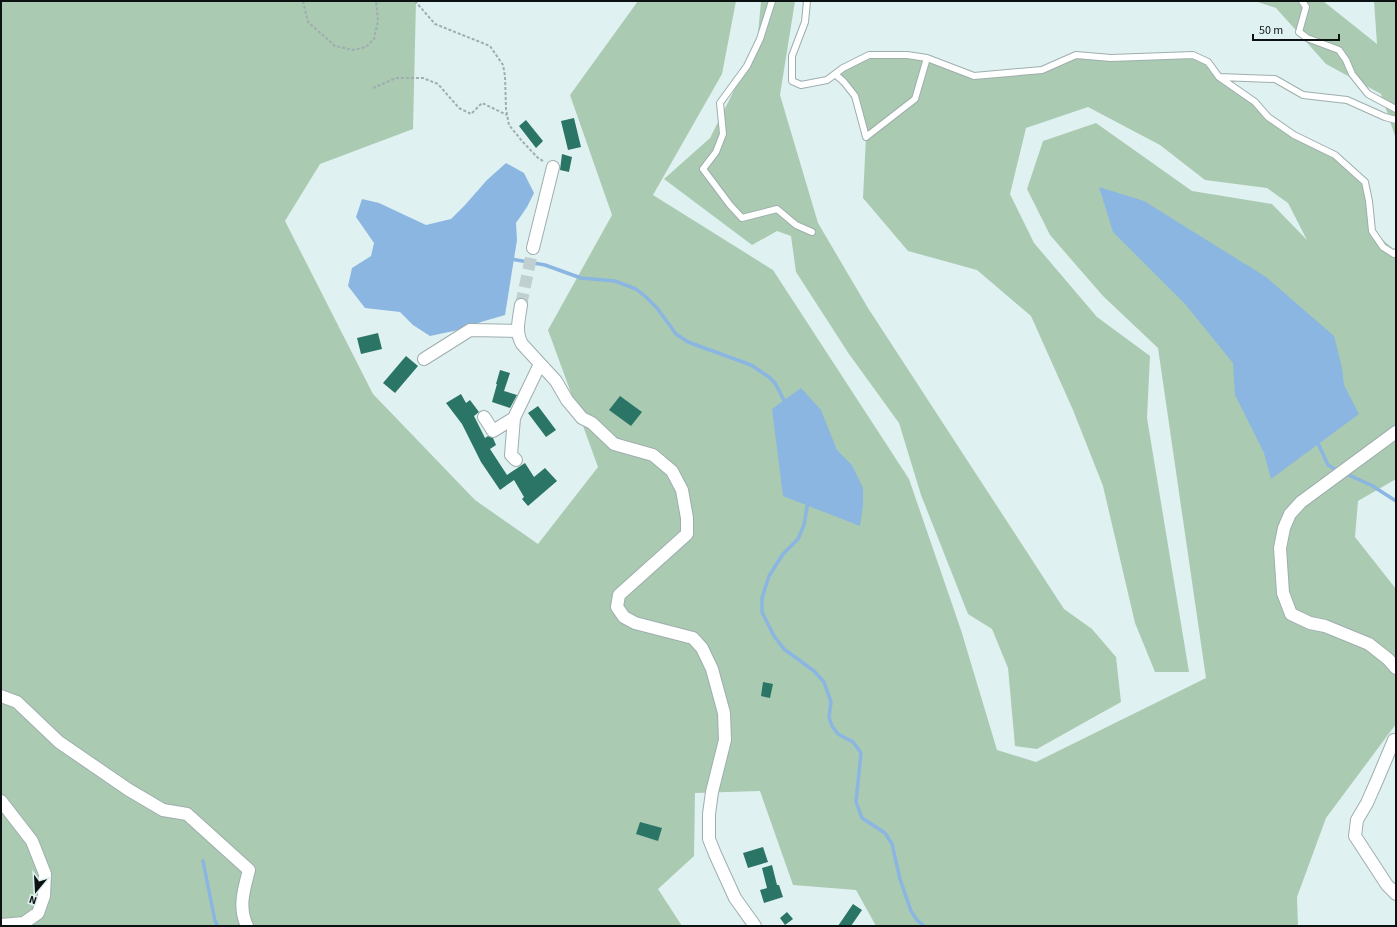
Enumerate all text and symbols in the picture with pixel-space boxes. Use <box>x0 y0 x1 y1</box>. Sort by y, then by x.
scale bar <box>1253 16 1339 42</box>
text: 50 m <box>1259 22 1283 39</box>
north arrow <box>16 871 56 911</box>
text: N <box>27 892 39 908</box>

